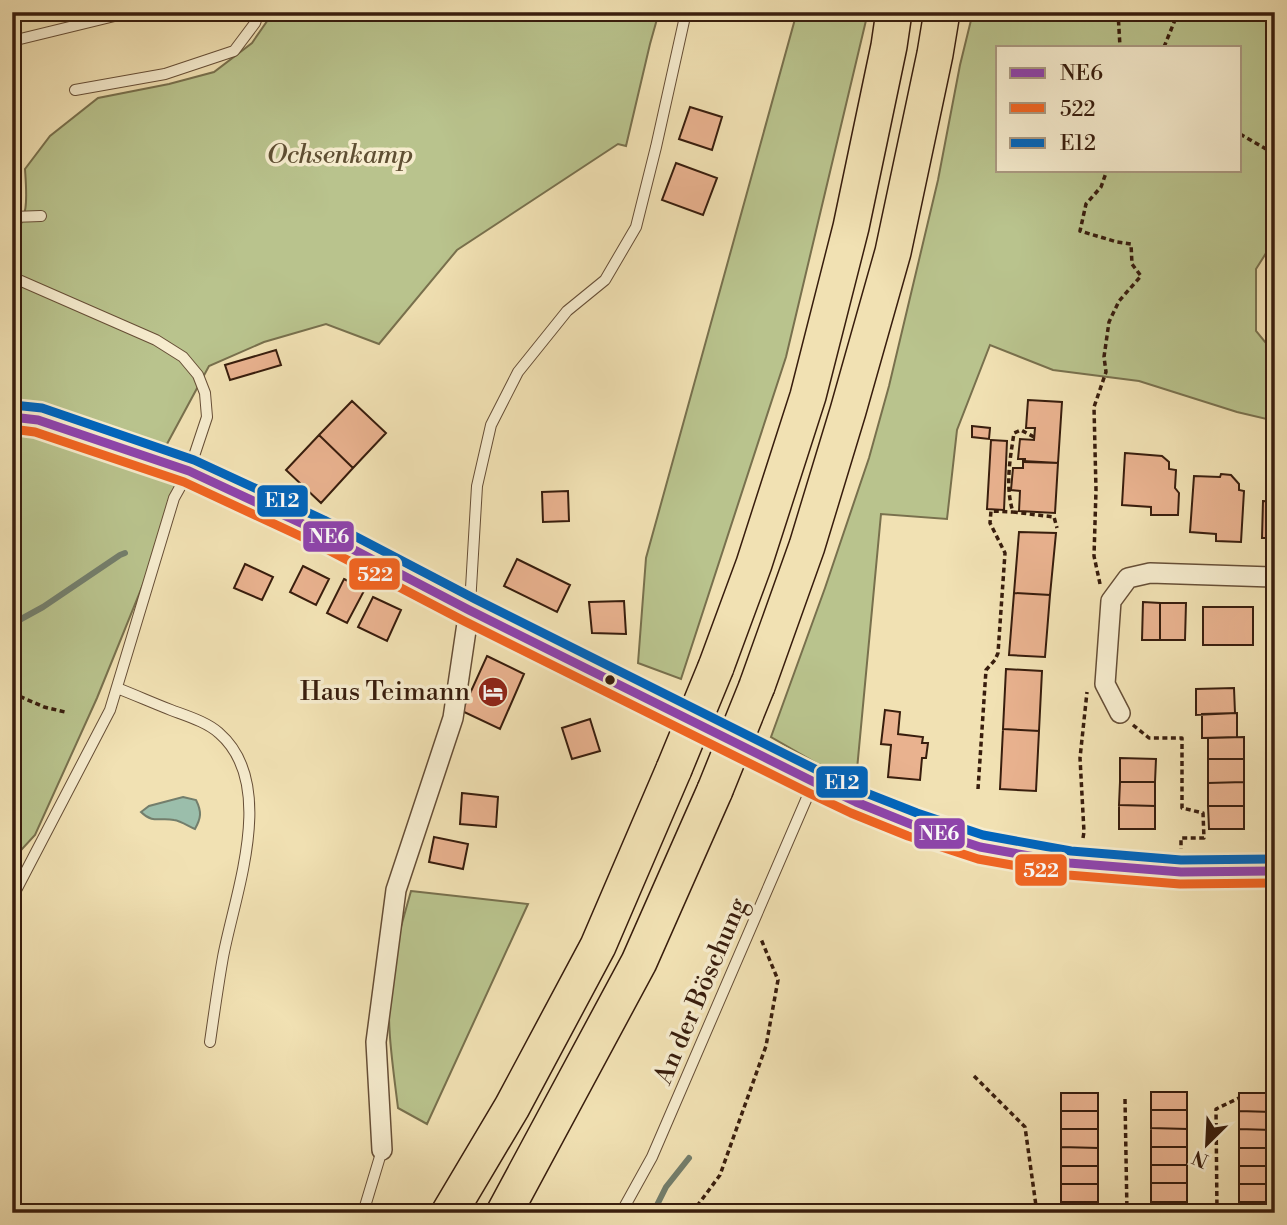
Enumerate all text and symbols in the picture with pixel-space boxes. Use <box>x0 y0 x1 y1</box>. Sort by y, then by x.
legend <box>996 46 1242 172</box>
text: NE6 <box>1060 61 1103 87</box>
text: 522 <box>1060 97 1096 123</box>
text: E12 <box>1060 131 1096 157</box>
park label: Ochsenkamp <box>267 139 413 171</box>
line badge: E12 <box>256 484 309 518</box>
text: E12 <box>265 489 299 513</box>
line badge: NE6 <box>302 520 355 553</box>
text: NE6 <box>309 525 349 549</box>
line badge: 522 <box>348 557 401 591</box>
text: 522 <box>357 563 393 587</box>
unlabelled marker <box>603 673 617 687</box>
hotel icon: Haus Teimann <box>476 675 510 709</box>
place label: Haus Teimann <box>300 676 470 708</box>
line badge: E12 <box>815 765 869 799</box>
text: E12 <box>825 771 859 795</box>
line badge: NE6 <box>913 817 966 850</box>
text: NE6 <box>919 822 959 846</box>
line badge: 522 <box>1014 853 1068 887</box>
text: 522 <box>1023 859 1059 883</box>
street label: An der Böschung <box>647 892 755 1090</box>
north arrow <box>1172 1110 1242 1180</box>
text: N <box>1189 1145 1212 1173</box>

